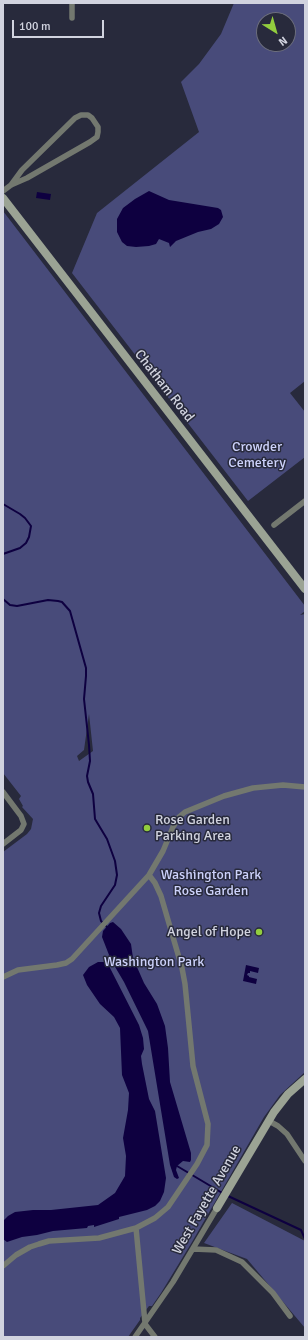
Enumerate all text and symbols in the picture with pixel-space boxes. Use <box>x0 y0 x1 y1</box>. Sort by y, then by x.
scale bar <box>14 12 106 38</box>
north arrow <box>256 12 296 52</box>
text: 100 m <box>19 19 51 34</box>
text: N <box>276 34 290 49</box>
street label: Chatham Road <box>131 347 197 425</box>
park label: Crowder Cemetery <box>228 439 286 472</box>
place label: Rose Garden Parking Area <box>155 812 231 844</box>
marker: Rose Garden Parking Area <box>142 823 152 833</box>
park label: Washington Park Rose Garden <box>161 867 261 900</box>
place label: Angel of Hope <box>167 924 251 940</box>
marker: Angel of Hope <box>254 927 264 937</box>
park label: Washington Park <box>104 954 204 970</box>
street label: West Fayette Avenue <box>169 1142 245 1258</box>

